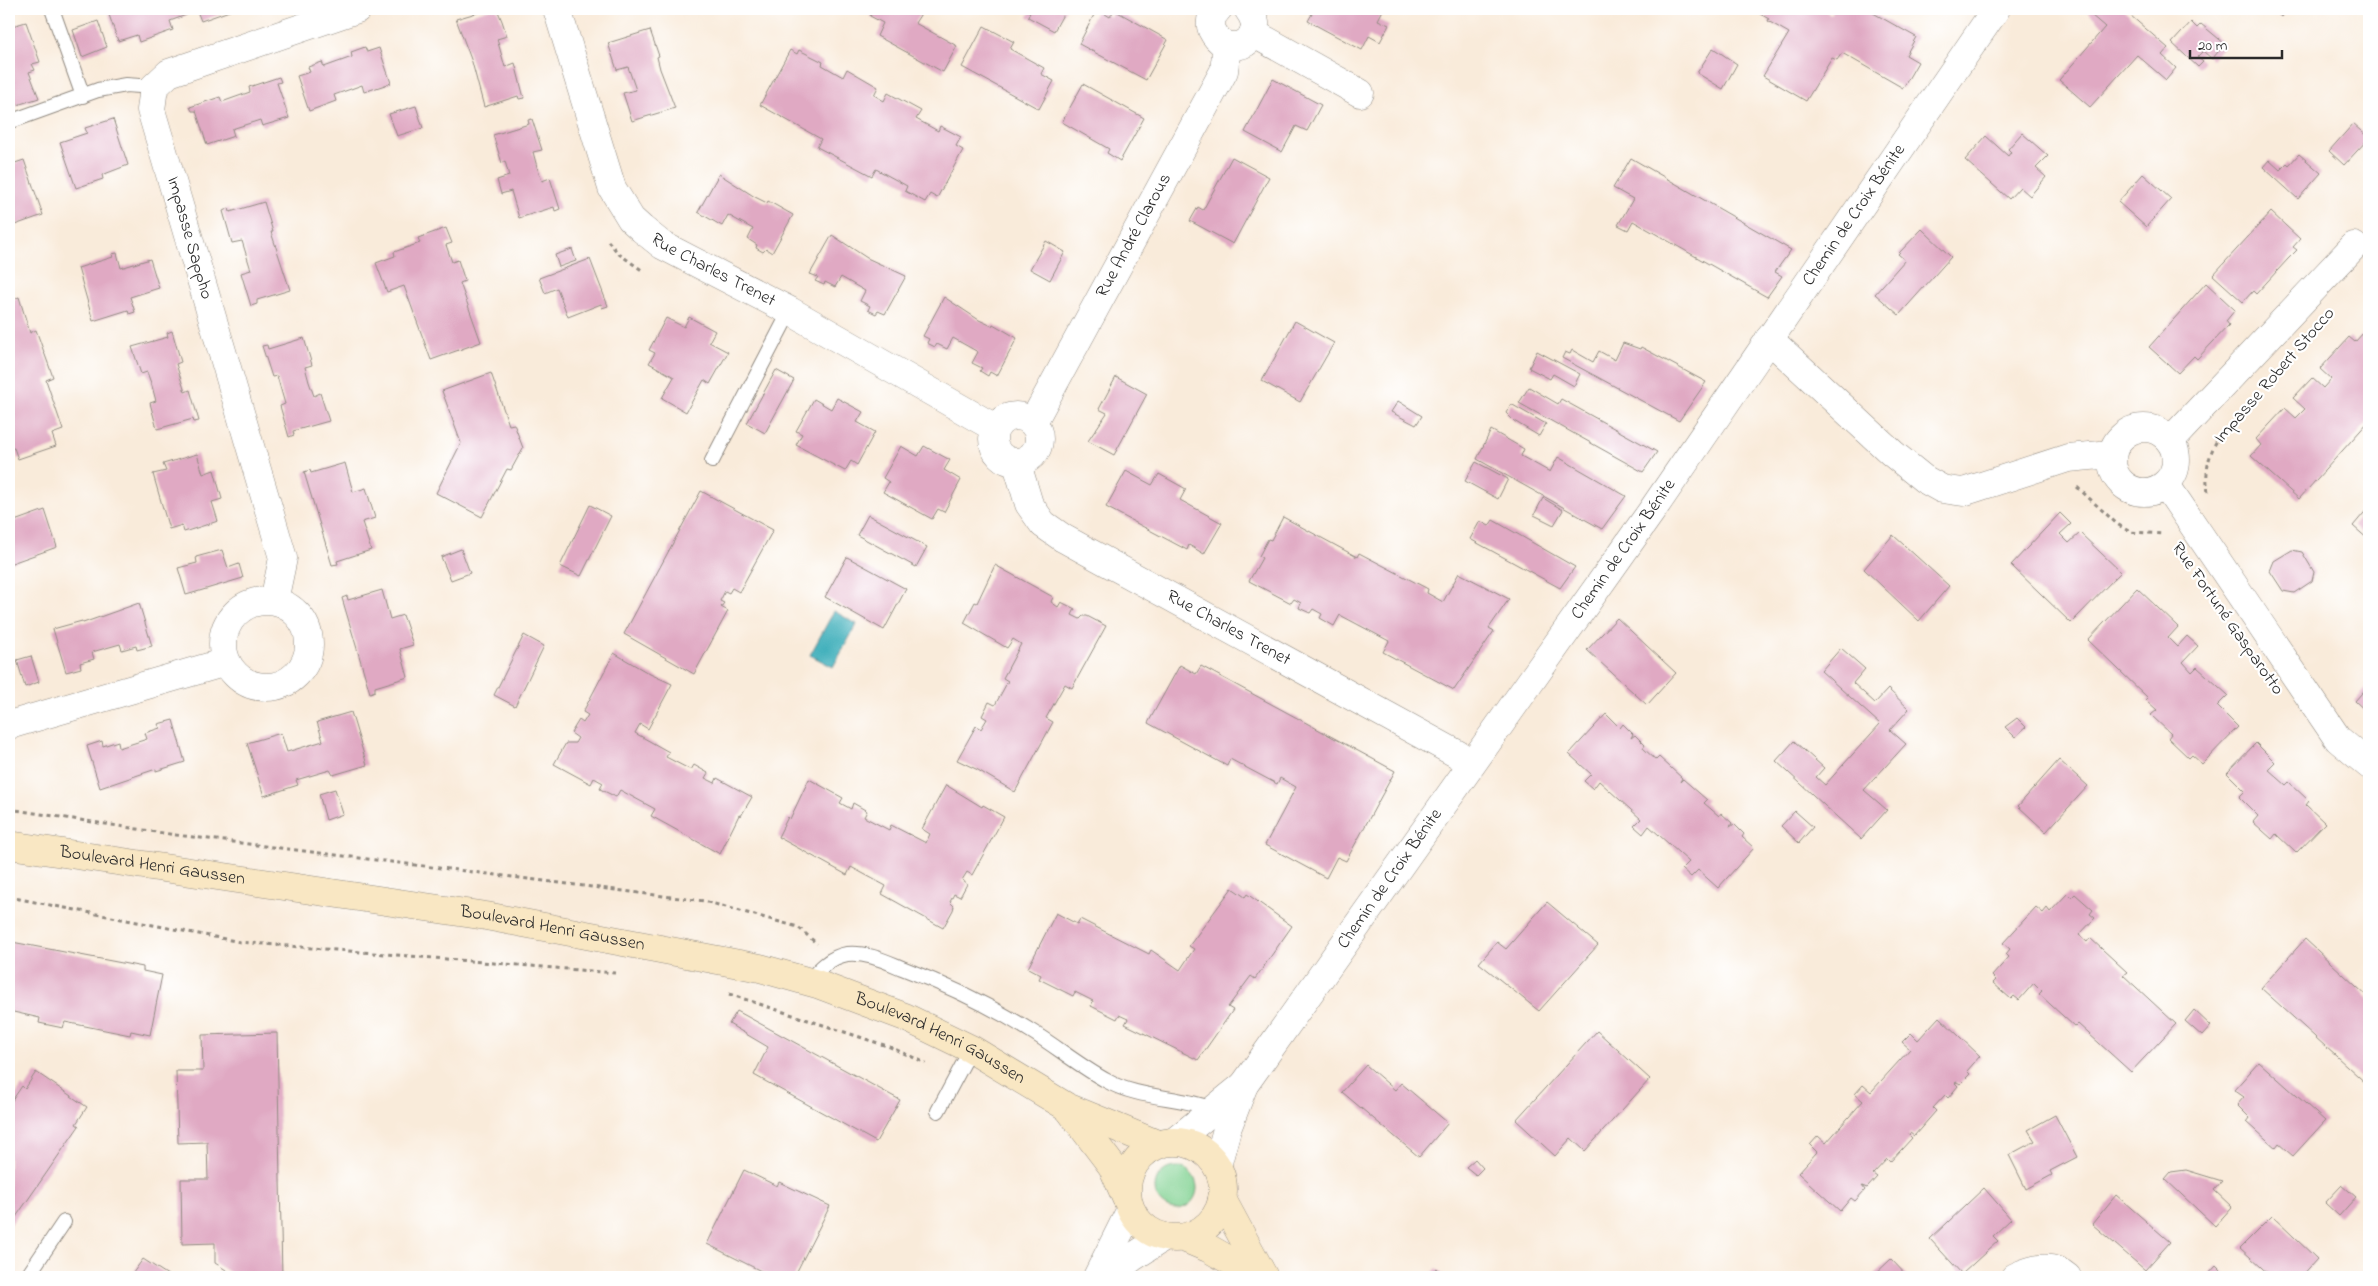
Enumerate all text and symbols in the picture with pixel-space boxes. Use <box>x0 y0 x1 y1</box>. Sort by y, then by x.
scale bar <box>2190 28 2283 60</box>
text: 20 m <box>2198 35 2228 57</box>
street label: Chemin de Croix Bénite <box>1796 138 1913 292</box>
street label: Rue André Clarous <box>1090 169 1179 303</box>
street label: Impasse Sappho <box>159 173 219 303</box>
street label: Rue Charles Trenet <box>644 227 780 314</box>
street label: Impasse Robert Stocco <box>2208 302 2342 450</box>
street label: Chemin de Croix Bénite <box>1565 473 1683 625</box>
street label: Rue Fortuné Gasparotto <box>2164 537 2290 701</box>
street label: Rue Charles Trenet <box>1161 584 1295 673</box>
street label: Chemin de Croix Bénite <box>1331 803 1450 955</box>
street label: Boulevard Henri Gaussen <box>57 840 247 893</box>
street label: Boulevard Henri Gaussen <box>458 899 647 959</box>
street label: Boulevard Henri Gaussen <box>850 986 1030 1092</box>

